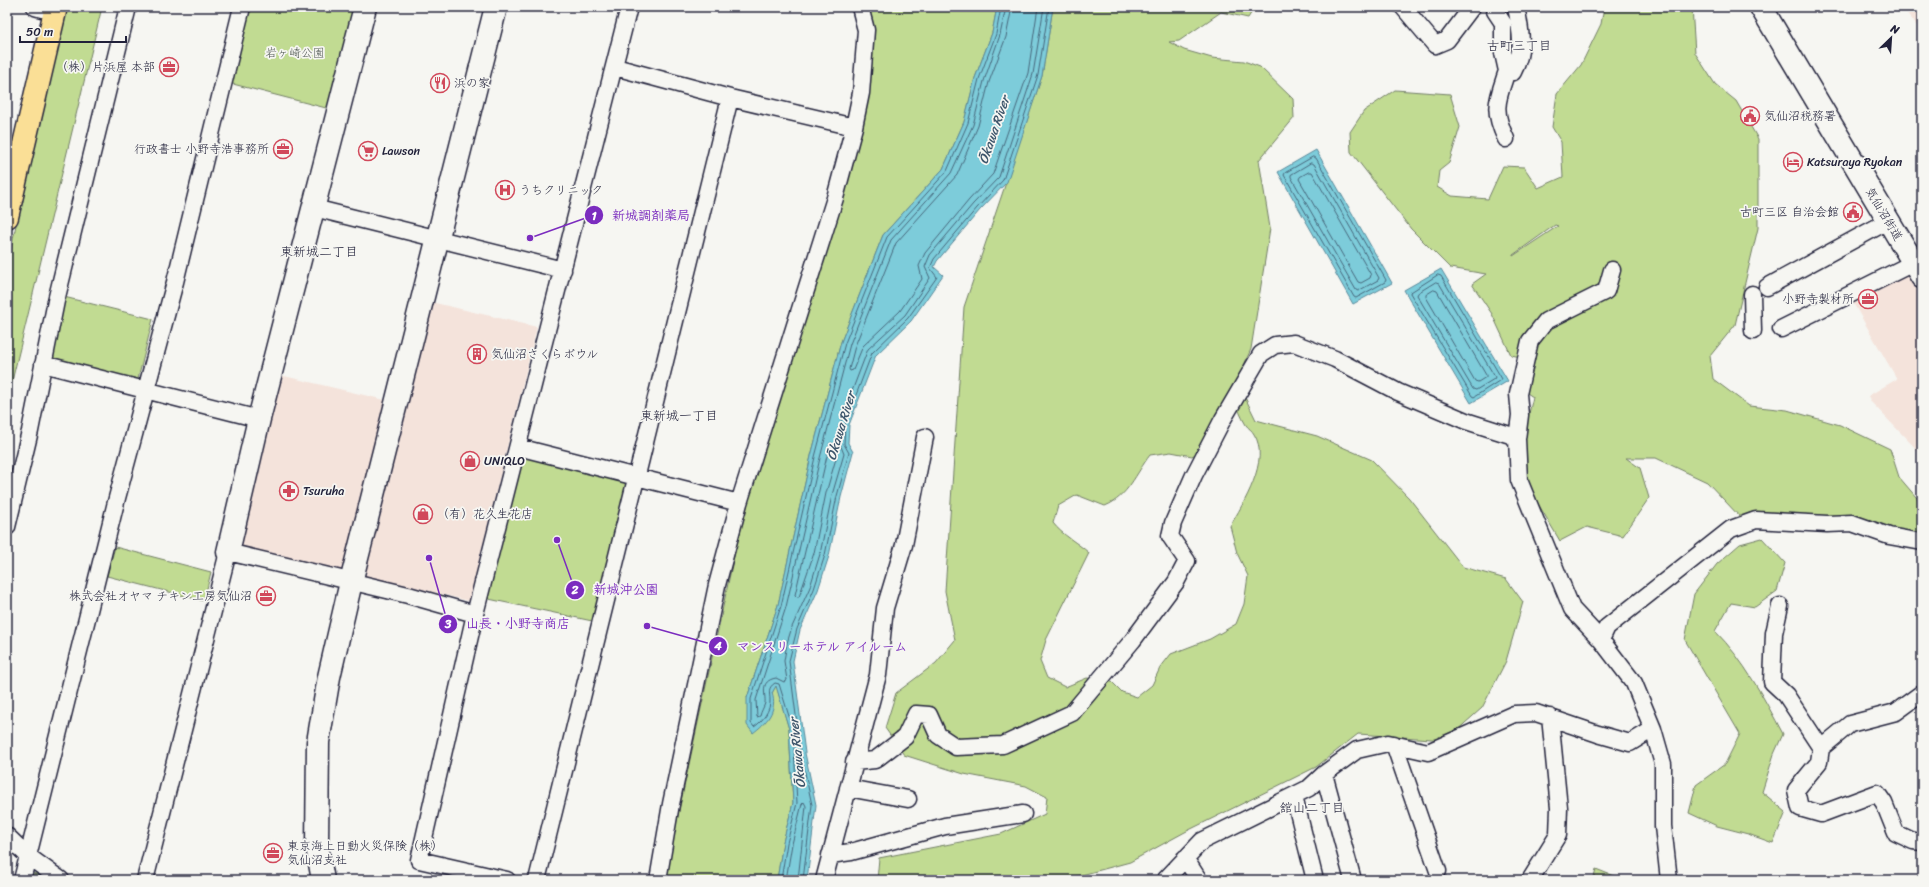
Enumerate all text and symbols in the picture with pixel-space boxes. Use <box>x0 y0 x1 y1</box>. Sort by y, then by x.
scale bar <box>20 18 126 44</box>
north arrow <box>1871 18 1911 58</box>
text: N <box>1887 19 1903 40</box>
text: 50 m <box>26 21 53 43</box>
district label: 古町三丁目 <box>1486 34 1552 57</box>
park label: 岩ヶ崎公園 <box>265 42 325 64</box>
place label: （株）片浜屋 本部 <box>56 56 155 78</box>
office icon: （株）片浜屋 本部 <box>158 56 180 78</box>
restaurant icon: 浜の家 <box>429 72 451 94</box>
place label: 浜の家 <box>454 72 490 94</box>
water label: Ōkawa River <box>972 91 1017 167</box>
public building icon: 気仙沼税務署 <box>1739 105 1761 127</box>
place label: 気仙沼税務署 <box>1764 105 1836 127</box>
place label: 行政書士 小野寺浩事務所 <box>134 138 269 160</box>
office icon: 行政書士 小野寺浩事務所 <box>272 138 294 160</box>
supermarket icon: Lawson <box>357 140 379 162</box>
place label: Lawson <box>382 140 420 162</box>
hotel icon: Katsuraya Ryokan <box>1782 151 1804 173</box>
place label: Katsuraya Ryokan <box>1807 151 1903 173</box>
hospital icon: うちクリニック <box>494 179 516 201</box>
place label: うちクリニック <box>519 179 603 201</box>
street label: 気仙沼街道 <box>1859 183 1909 245</box>
place label: 古町三区 自治会館 <box>1740 201 1839 223</box>
public building icon: 古町三区 自治会館 <box>1842 201 1864 223</box>
callout: 新城調剤薬局 <box>584 203 698 228</box>
text: 新城調剤薬局 <box>612 204 690 227</box>
text: 1 <box>591 205 597 227</box>
district label: 東新城二丁目 <box>280 240 358 263</box>
place label: 小野寺製材所 <box>1782 288 1854 310</box>
office icon: 小野寺製材所 <box>1857 288 1879 310</box>
building icon: 気仙沼さくらボウル <box>466 343 488 365</box>
place label: 気仙沼さくらボウル <box>491 343 598 365</box>
water label: Ōkawa River <box>820 386 863 463</box>
district label: 東新城一丁目 <box>640 404 718 427</box>
shop icon: UNIQLO <box>459 450 481 472</box>
place label: UNIQLO <box>484 450 525 472</box>
pharmacy icon: Tsuruha <box>278 480 300 502</box>
place label: Tsuruha <box>303 480 344 502</box>
shop icon: （有）花久生花店 <box>412 503 434 525</box>
place label: （有）花久生花店 <box>437 503 533 525</box>
callout: 新城沖公園 <box>565 577 666 602</box>
text: 新城沖公園 <box>593 578 659 601</box>
text: 2 <box>571 579 579 601</box>
place label: 株式会社オヤマ チキン工房気仙沼 <box>69 585 252 607</box>
office icon: 株式会社オヤマ チキン工房気仙沼 <box>255 585 277 607</box>
callout: 山長・小野寺商店 <box>438 611 578 636</box>
text: 山長・小野寺商店 <box>466 612 570 635</box>
text: 3 <box>444 613 452 635</box>
callout: マンスリーホテル アイルーム <box>708 634 917 659</box>
text: 4 <box>713 635 722 657</box>
text: マンスリーホテル アイルーム <box>737 635 907 658</box>
water label: Ōkawa River <box>782 714 812 789</box>
district label: 舘山二丁目 <box>1279 796 1345 819</box>
place label: 東京海上日動火災保険（株） 気仙沼支社 <box>287 835 443 871</box>
office icon: 東京海上日動火災保険（株） 気仙沼支社 <box>262 842 284 864</box>

